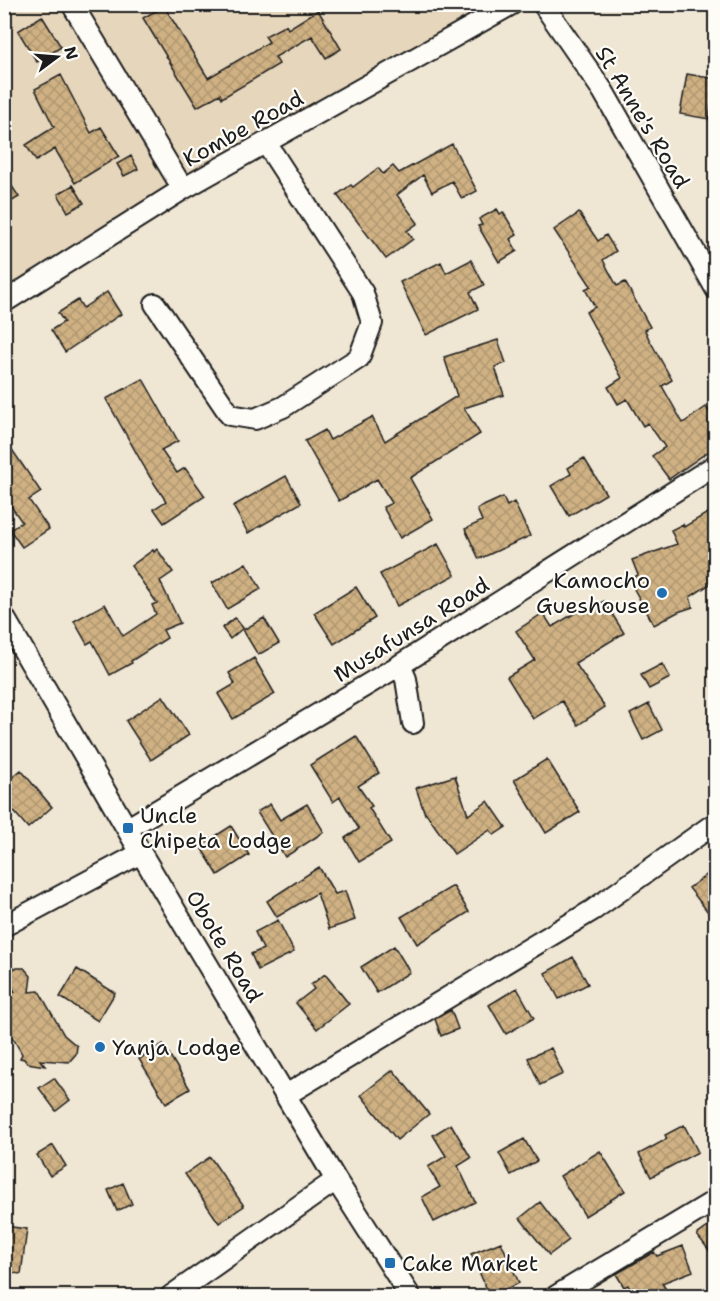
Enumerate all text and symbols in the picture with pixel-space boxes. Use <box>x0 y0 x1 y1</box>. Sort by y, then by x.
north arrow <box>27 27 87 87</box>
street label: St Anne's Road <box>589 41 697 194</box>
text: N <box>59 44 83 62</box>
street label: Kombe Road <box>178 83 309 174</box>
place label: Kamocho Gueshouse <box>536 566 650 620</box>
street label: Musafunsa Road <box>328 570 494 689</box>
marker: Kamocho Gueshouse <box>655 586 669 600</box>
place label: Uncle Chipeta Lodge <box>140 801 292 855</box>
marker: Uncle Chipeta Lodge <box>121 821 135 835</box>
street label: Obote Road <box>180 885 270 1008</box>
place label: Yanja Lodge <box>112 1033 241 1062</box>
marker: Yanja Lodge <box>93 1040 107 1054</box>
place label: Cake Market <box>402 1249 538 1278</box>
marker: Cake Market <box>383 1256 397 1270</box>

